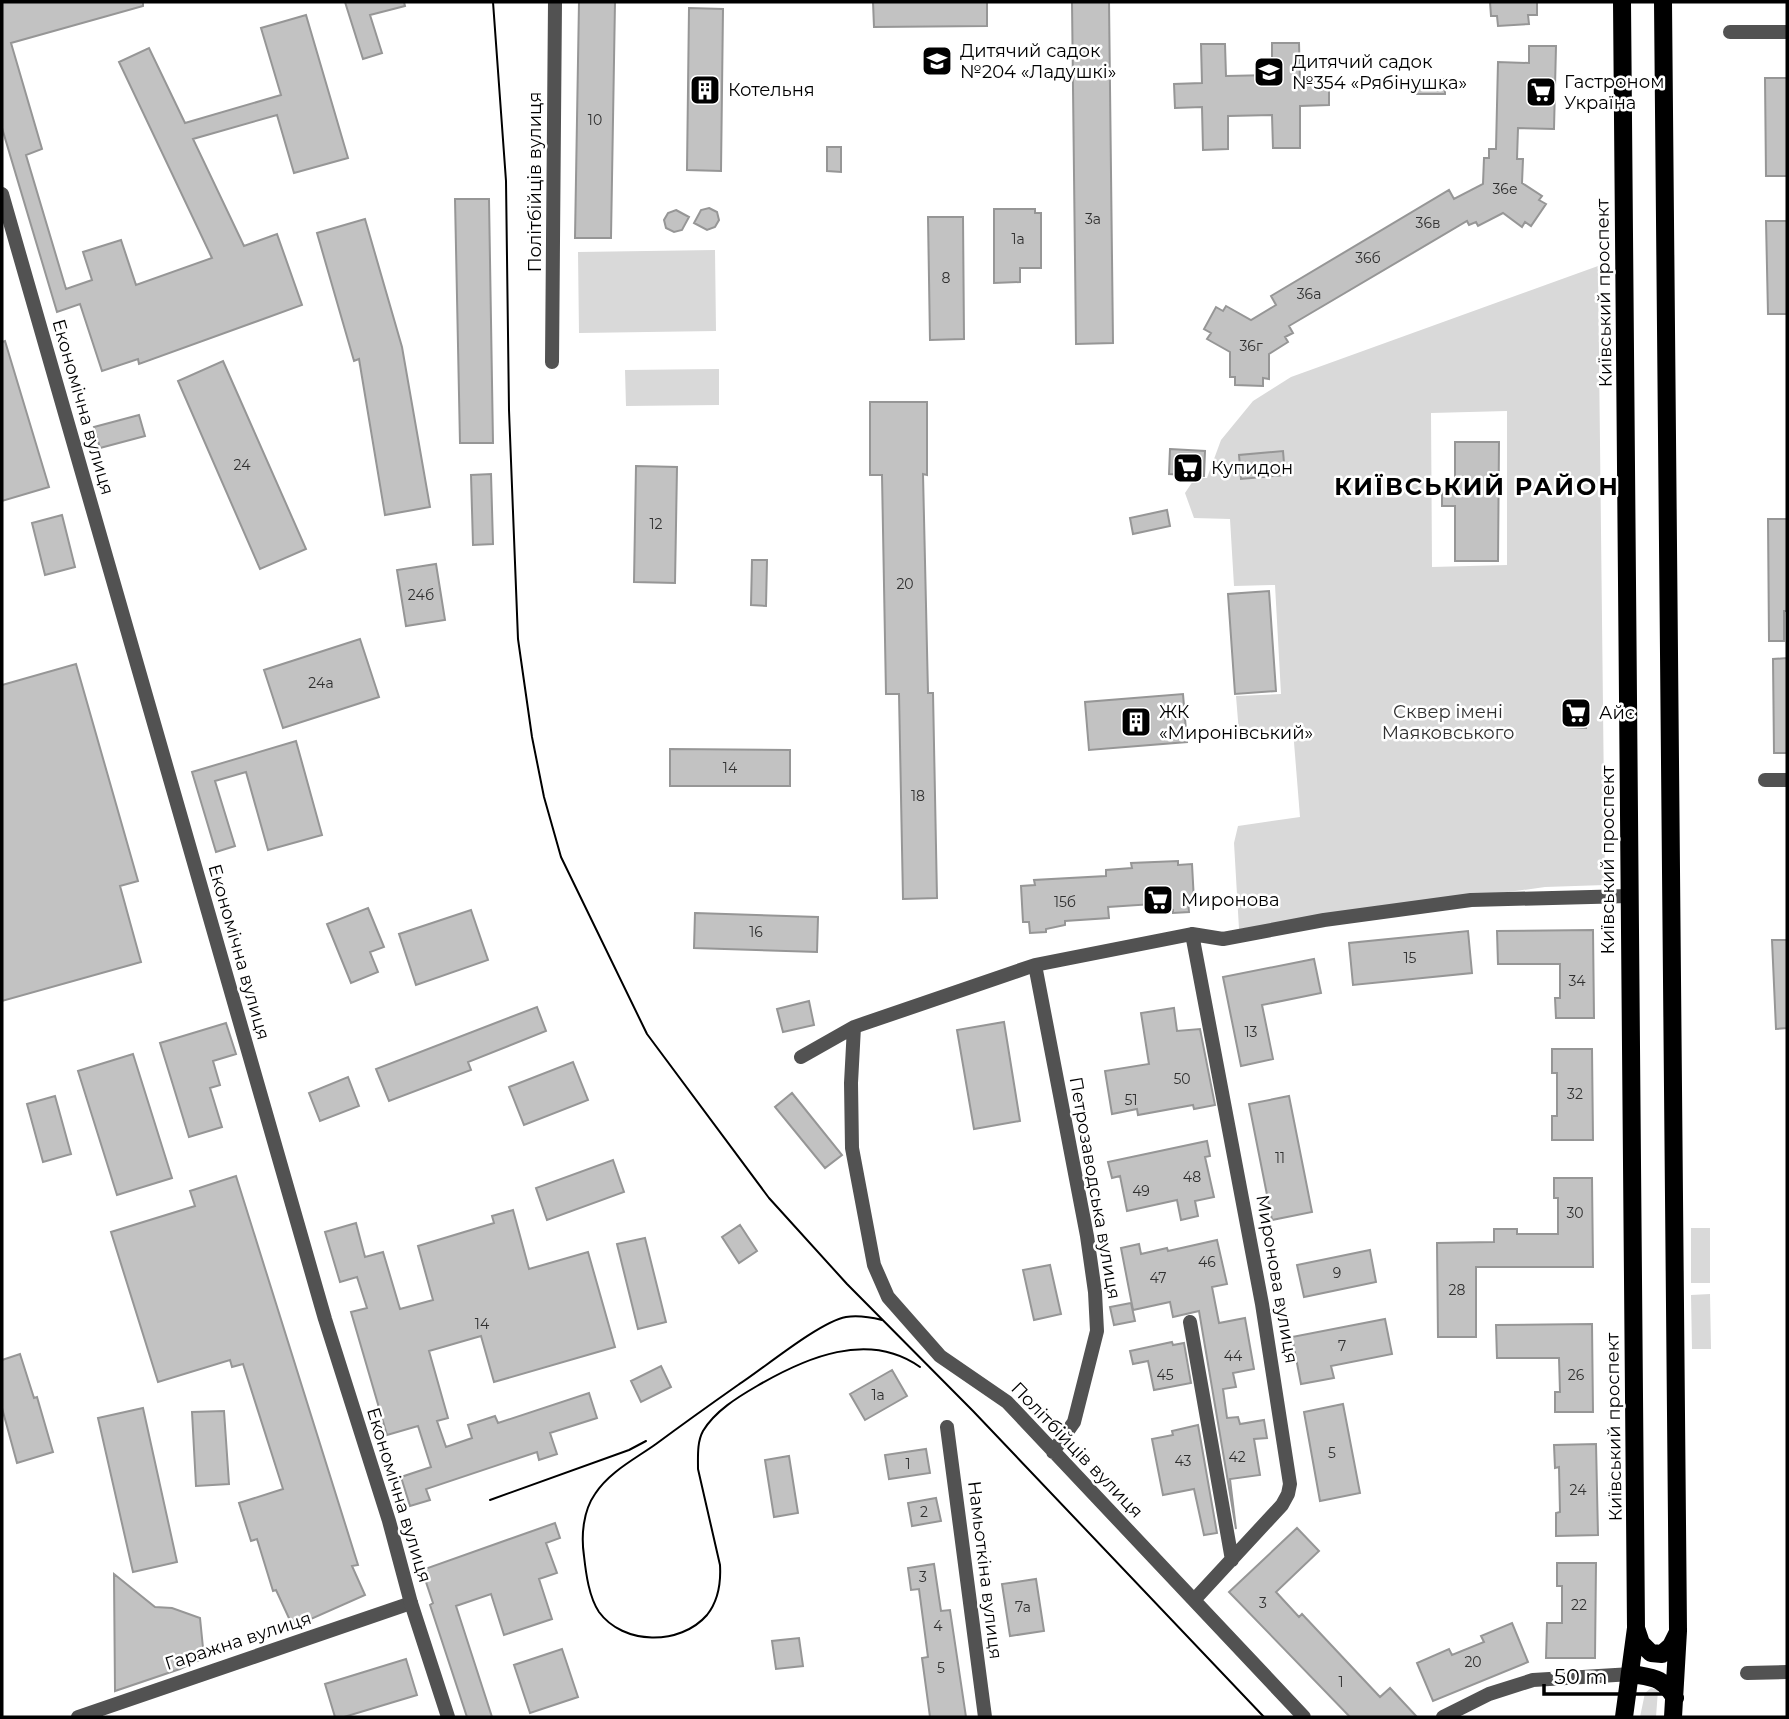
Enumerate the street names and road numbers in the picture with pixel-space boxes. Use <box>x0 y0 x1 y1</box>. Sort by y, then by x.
street label: Політбійців вулиця <box>524 92 546 272</box>
street label: Київський проспект <box>1591 198 1617 388</box>
street label: Економічна вулиця <box>47 317 119 497</box>
street label: Київський проспект <box>1597 765 1619 954</box>
street label: Економічна вулиця <box>203 862 275 1042</box>
street label: Петрозаводська вулиця <box>1065 1075 1125 1301</box>
street label: Миронова вулиця <box>1251 1193 1303 1365</box>
street label: Київський проспект <box>1601 1332 1627 1522</box>
street label: Політбійців вулиця <box>1006 1377 1148 1523</box>
street label: Економічна вулиця <box>362 1405 436 1585</box>
street label: Намьоткіна вулиця <box>963 1480 1007 1660</box>
street label: Гаражна вулиця <box>162 1607 314 1675</box>

